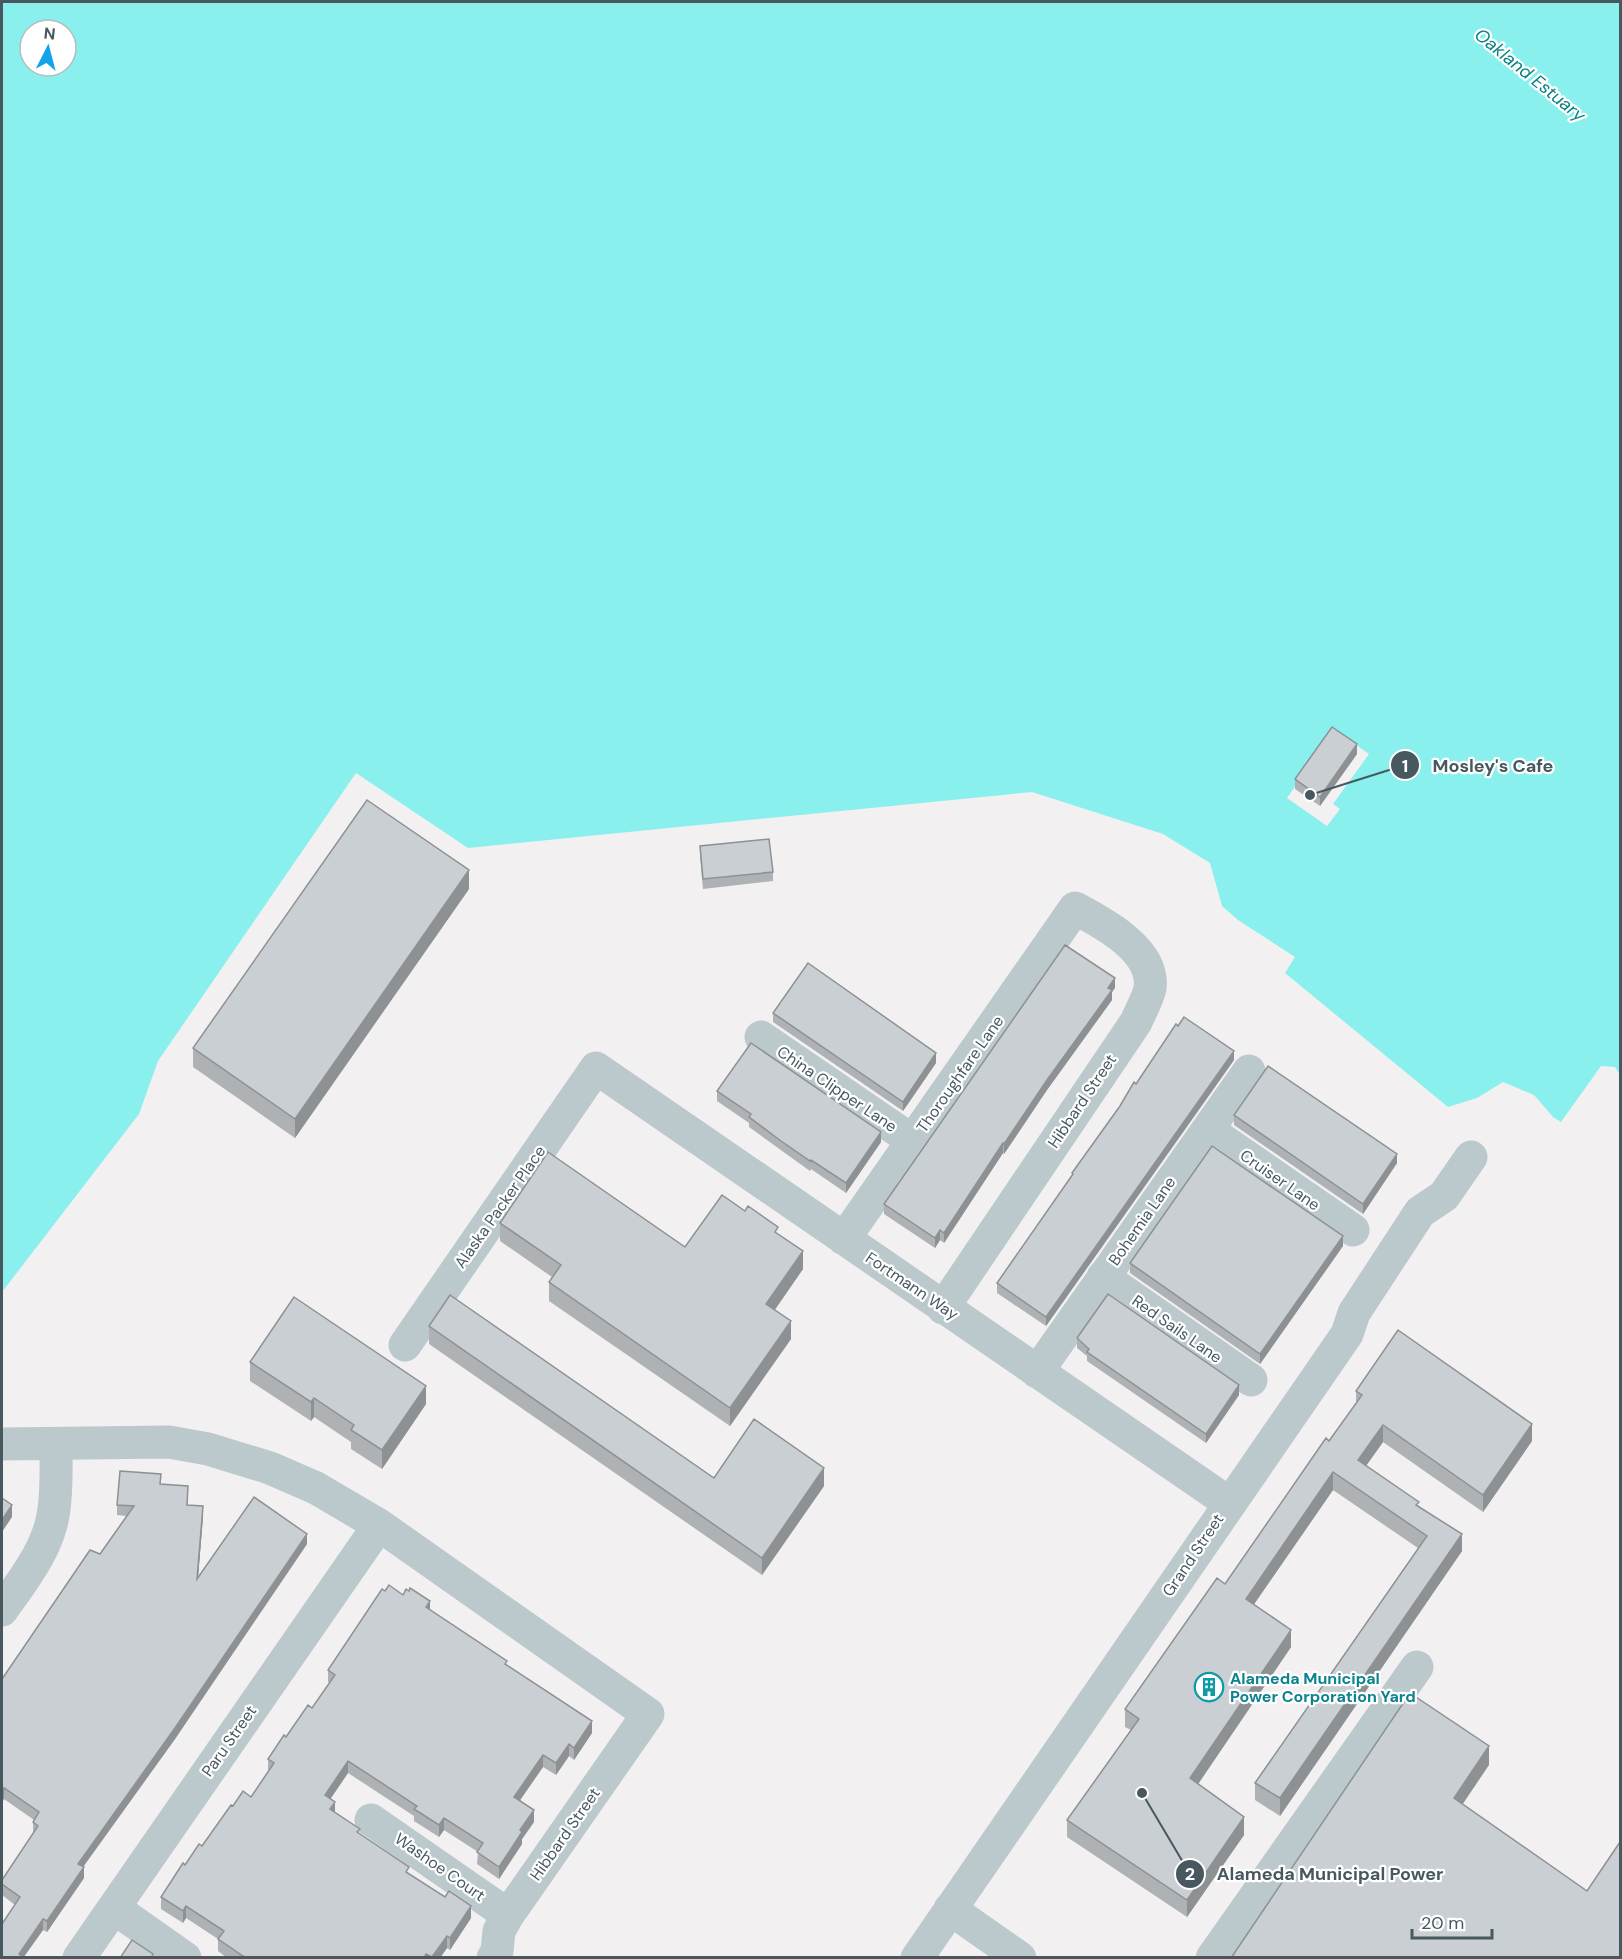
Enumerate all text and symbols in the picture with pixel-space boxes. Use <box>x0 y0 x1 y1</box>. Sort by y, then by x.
north arrow <box>18 18 78 78</box>
text: N <box>43 23 56 45</box>
water label: Oakland Estuary <box>1469 23 1591 128</box>
callout: Mosley's Cafe <box>1390 747 1565 783</box>
text: 1 <box>1402 754 1408 778</box>
text: Mosley's Cafe <box>1433 754 1554 778</box>
street label: Thoroughfare Lane <box>912 1011 1008 1137</box>
street label: China Clipper Lane <box>773 1041 901 1137</box>
street label: Hibbard Street <box>1043 1050 1121 1152</box>
street label: Alaska Packer Place <box>450 1142 550 1272</box>
street label: Cruiser Lane <box>1236 1145 1324 1215</box>
street label: Bohemia Lane <box>1104 1172 1180 1270</box>
street label: Fortmann Way <box>862 1247 963 1325</box>
street label: Red Sails Lane <box>1128 1290 1226 1368</box>
street label: Grand Street <box>1158 1510 1228 1600</box>
place label: Alameda Municipal Power Corporation Yard <box>1230 1668 1416 1707</box>
building icon: Alameda Municipal Power Corporation Yard <box>1193 1671 1225 1703</box>
street label: Paru Street <box>197 1701 261 1781</box>
street label: Hibbard Street <box>525 1783 605 1885</box>
street label: Washoe Court <box>391 1828 489 1906</box>
callout: Alameda Municipal Power <box>1175 1856 1455 1892</box>
text: 2 <box>1185 1862 1195 1886</box>
text: Alameda Municipal Power <box>1217 1862 1443 1886</box>
scale bar <box>1412 1902 1492 1940</box>
text: 20 m <box>1421 1911 1464 1935</box>

